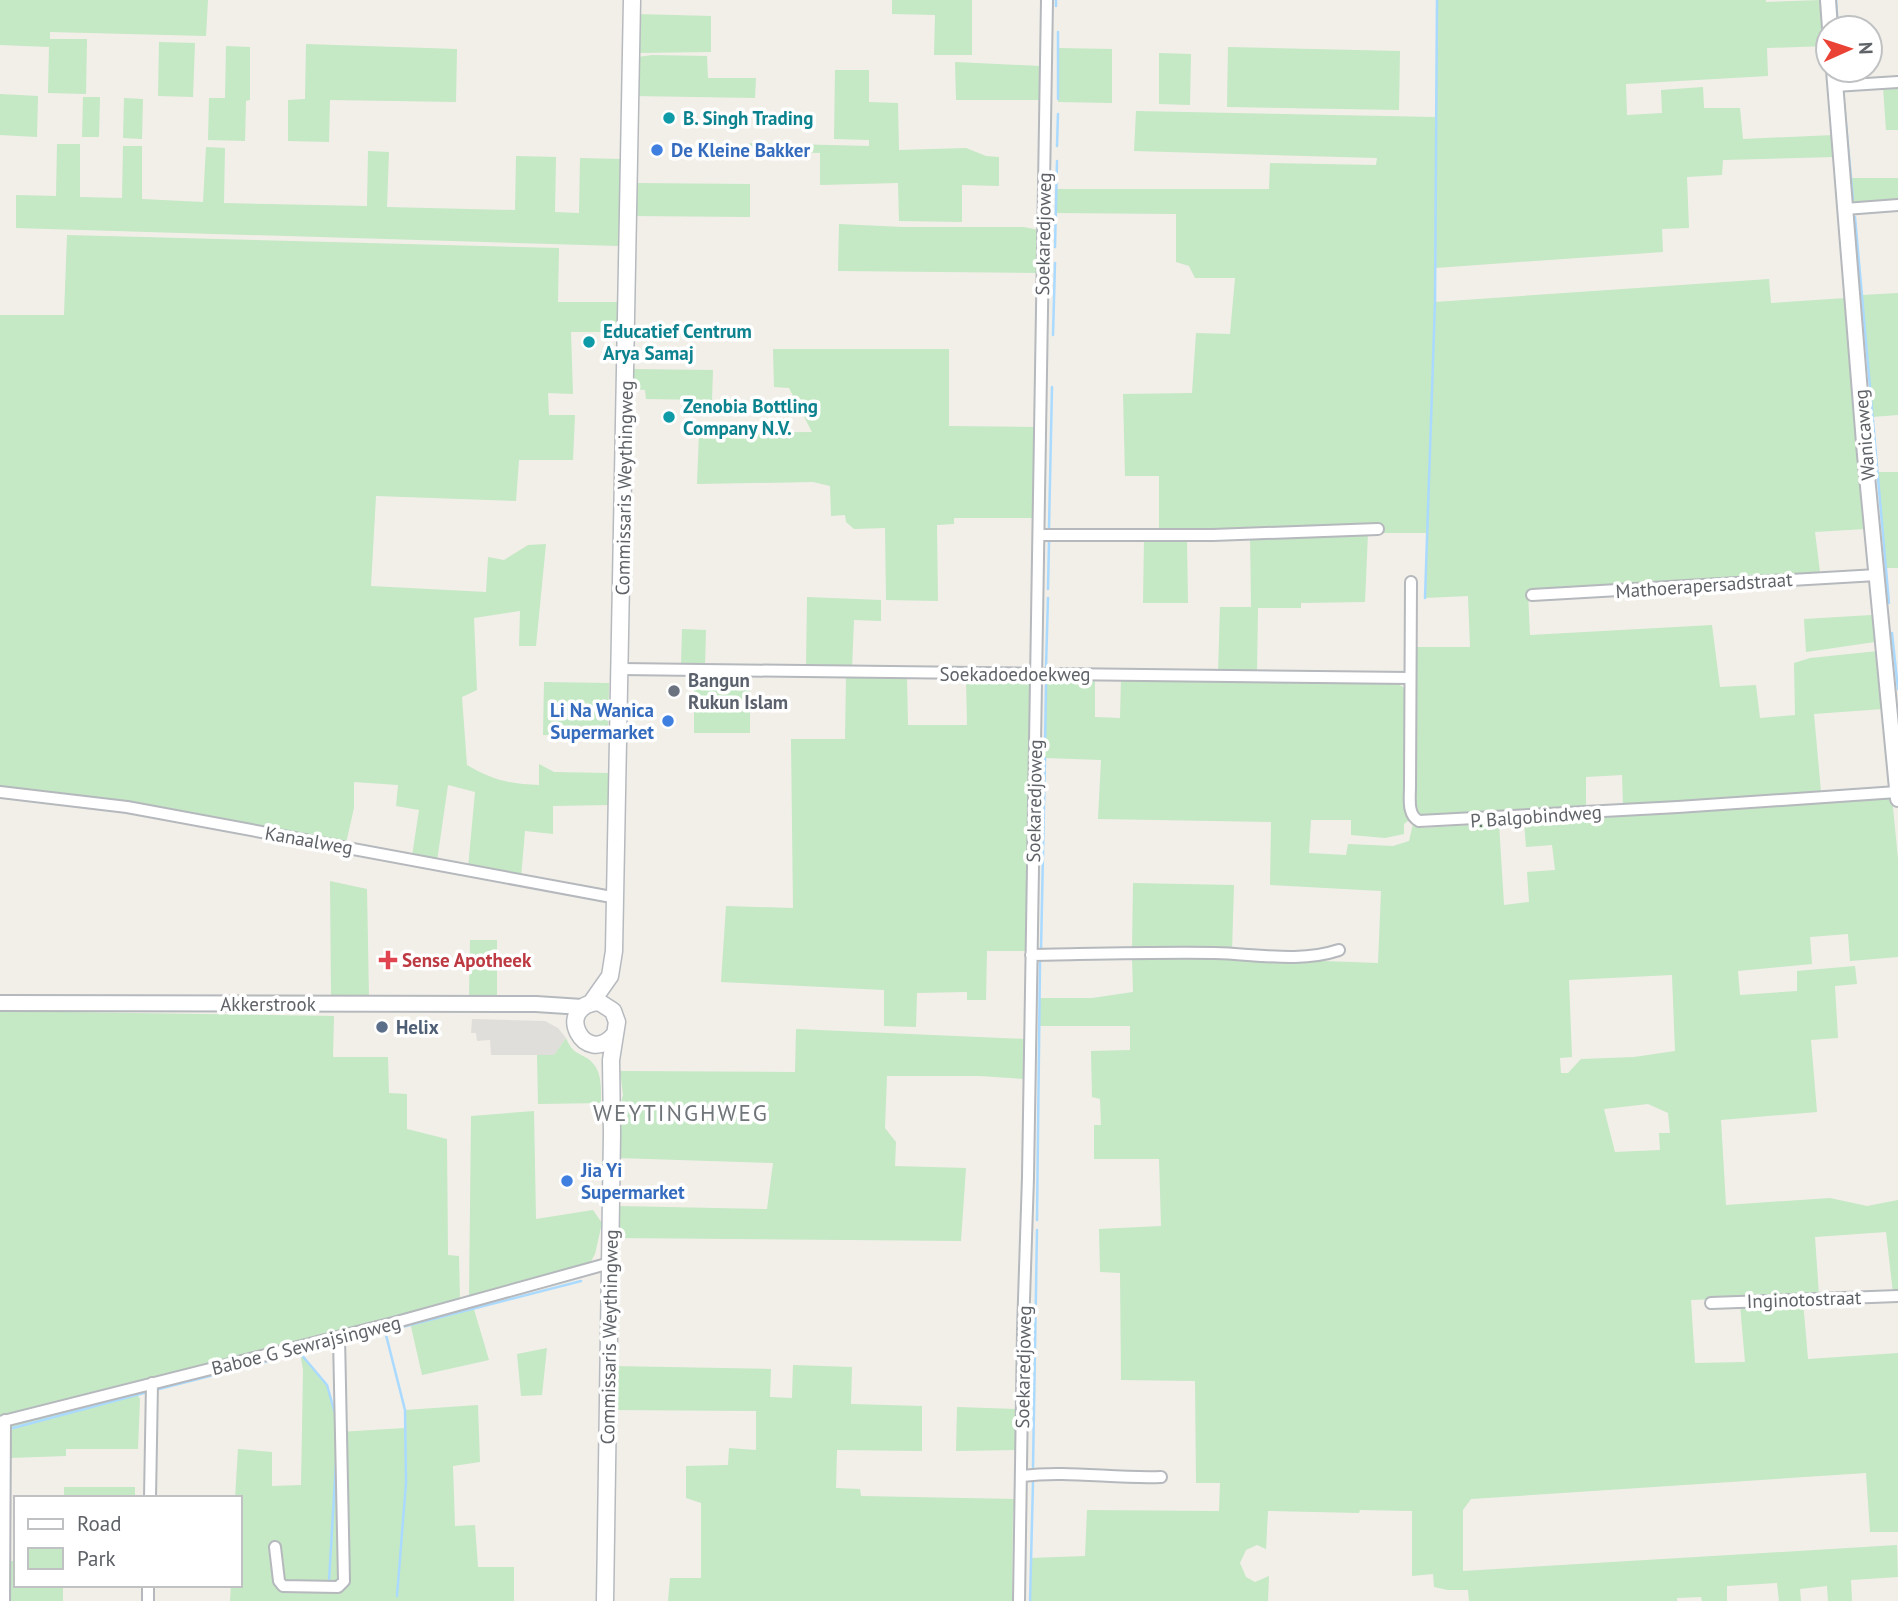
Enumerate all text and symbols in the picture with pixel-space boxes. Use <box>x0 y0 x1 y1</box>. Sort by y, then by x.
north arrow <box>1814 14 1884 84</box>
text: N <box>1854 41 1878 55</box>
place label: B. Singh Trading <box>683 106 813 130</box>
marker: B. Singh Trading <box>661 110 677 126</box>
place label: De Kleine Bakker <box>671 138 810 162</box>
marker: De Kleine Bakker <box>649 142 665 158</box>
street label: Soekaredjoweg <box>1030 172 1056 296</box>
place label: Educatief Centrum Arya Samaj <box>603 319 752 365</box>
marker: Educatief Centrum Arya Samaj <box>581 334 597 350</box>
street label: Commissaris Weythingweg <box>610 380 638 596</box>
street label: Wanicaweg <box>1848 388 1880 482</box>
place label: Zenobia Bottling Company N.V. <box>683 394 818 440</box>
marker: Zenobia Bottling Company N.V. <box>661 409 677 425</box>
street label: Mathoerapersadstraat <box>1615 567 1794 603</box>
street label: Soekadoedoekweg <box>939 662 1091 686</box>
place label: Bangun Rukun Islam <box>688 668 788 714</box>
marker: Bangun Rukun Islam <box>666 683 682 699</box>
place label: Li Na Wanica Supermarket <box>550 698 654 744</box>
marker: Li Na Wanica Supermarket <box>660 713 676 729</box>
street label: Soekaredjoweg <box>1021 739 1047 863</box>
street label: P. Balgobindweg <box>1470 799 1602 833</box>
street label: Kanaalweg <box>263 820 355 860</box>
place label: Sense Apotheek <box>402 948 532 972</box>
marker: Sense Apotheek <box>380 952 396 968</box>
street label: Akkerstrook <box>220 992 316 1016</box>
place label: Helix <box>396 1015 439 1039</box>
marker: Helix <box>374 1019 390 1035</box>
district label: WEYTINGHWEG <box>593 1098 769 1127</box>
place label: Jia Yi Supermarket <box>580 1158 685 1204</box>
marker: Jia Yi Supermarket <box>559 1173 575 1189</box>
street label: Commissaris Weythingweg <box>595 1229 623 1445</box>
street label: Inginotostraat <box>1746 1285 1862 1313</box>
street label: Soekaredjoweg <box>1010 1305 1036 1429</box>
street label: Baboe G Sewrajsingweg <box>209 1310 403 1380</box>
legend <box>14 1496 242 1587</box>
text: Road <box>77 1510 121 1537</box>
text: Park <box>77 1545 116 1572</box>

